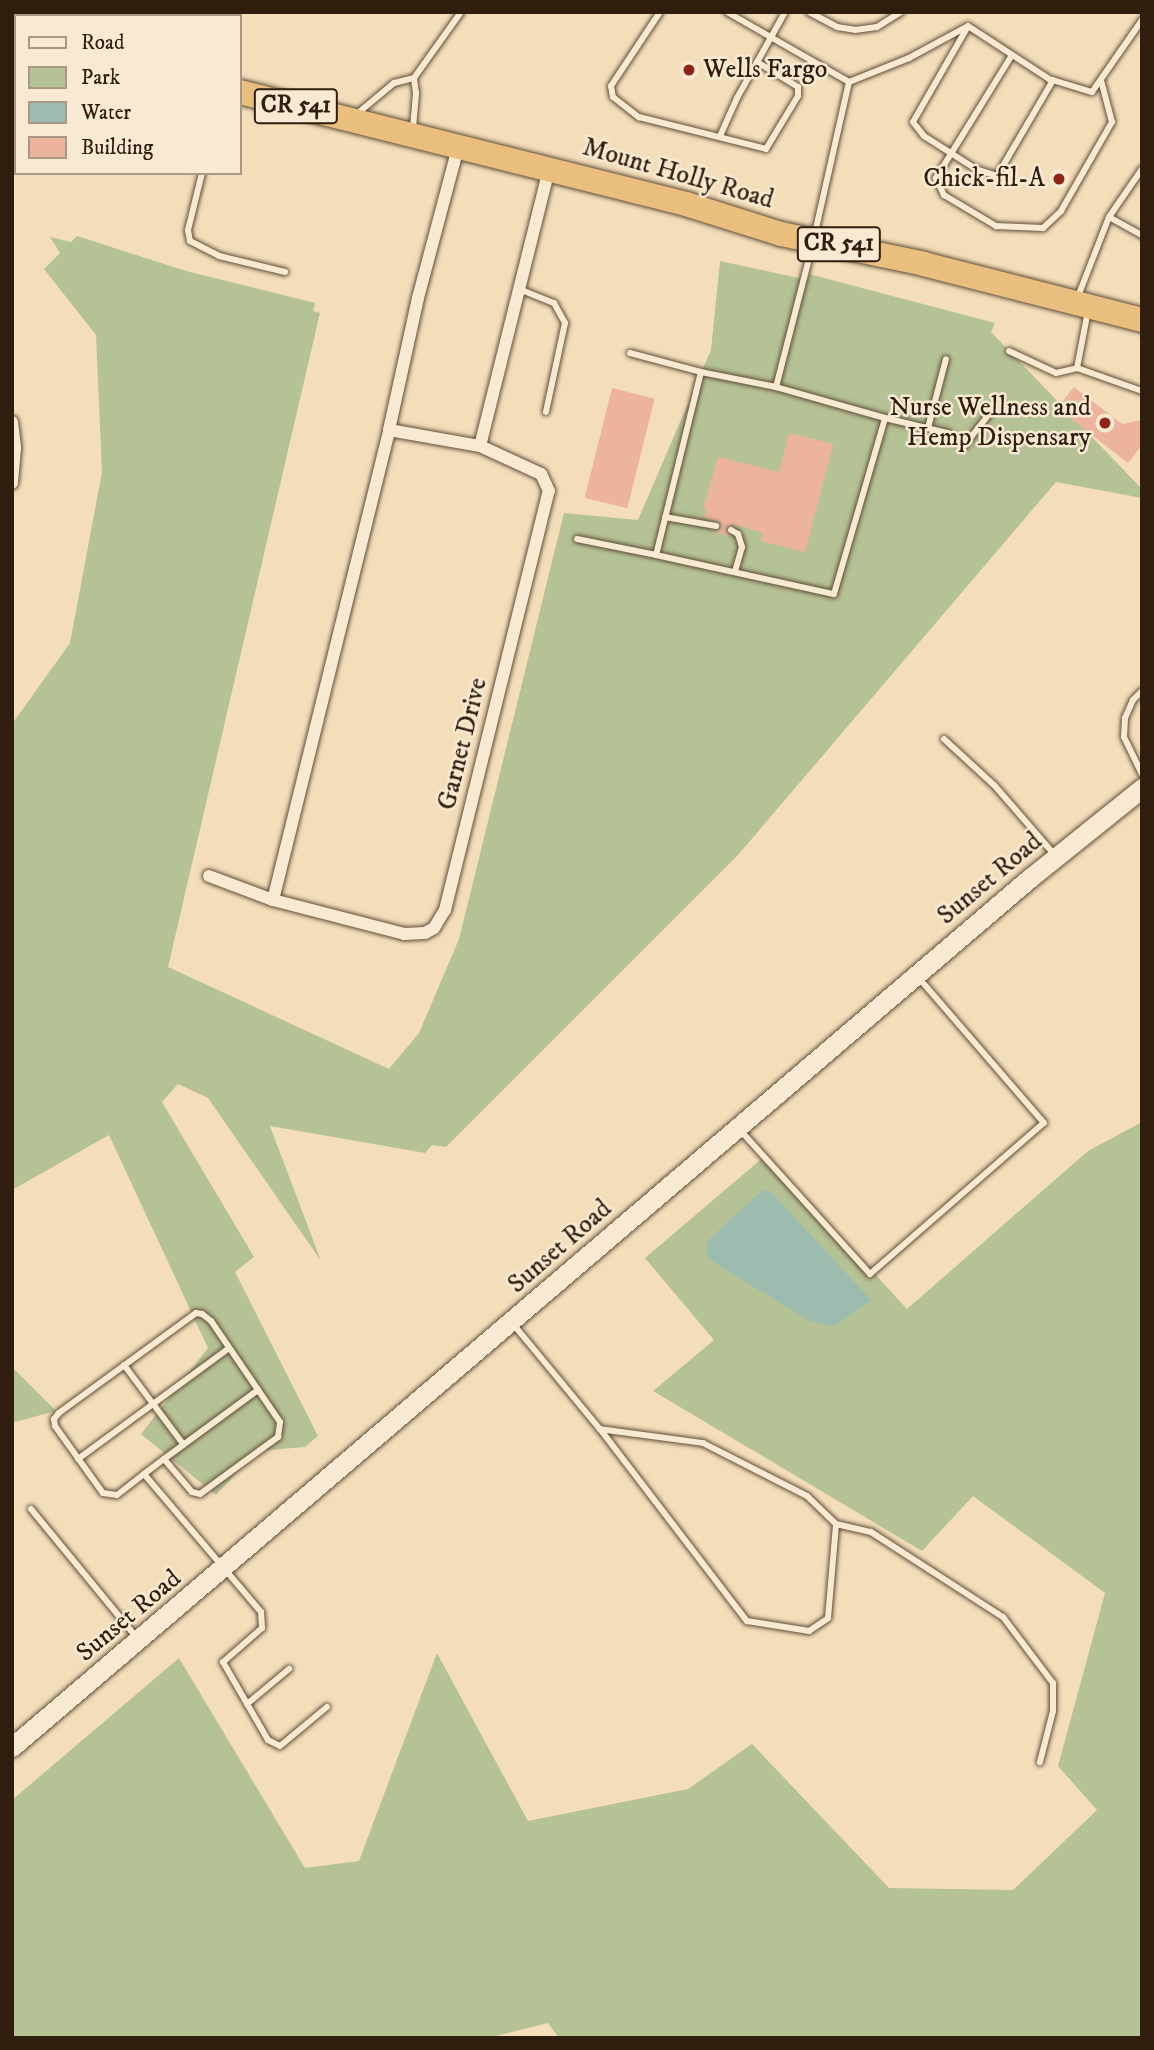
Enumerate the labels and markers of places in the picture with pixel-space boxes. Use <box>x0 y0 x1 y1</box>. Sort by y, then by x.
place label: Wells Fargo <box>703 54 827 86</box>
marker: Wells Fargo <box>681 62 697 78</box>
place label: Chick-fil-A <box>923 163 1045 195</box>
marker: Chick-fil-A <box>1051 171 1067 187</box>
place label: Nurse Wellness and Hemp Dispensary <box>889 392 1091 453</box>
marker: Nurse Wellness and Hemp Dispensary <box>1097 415 1113 431</box>

